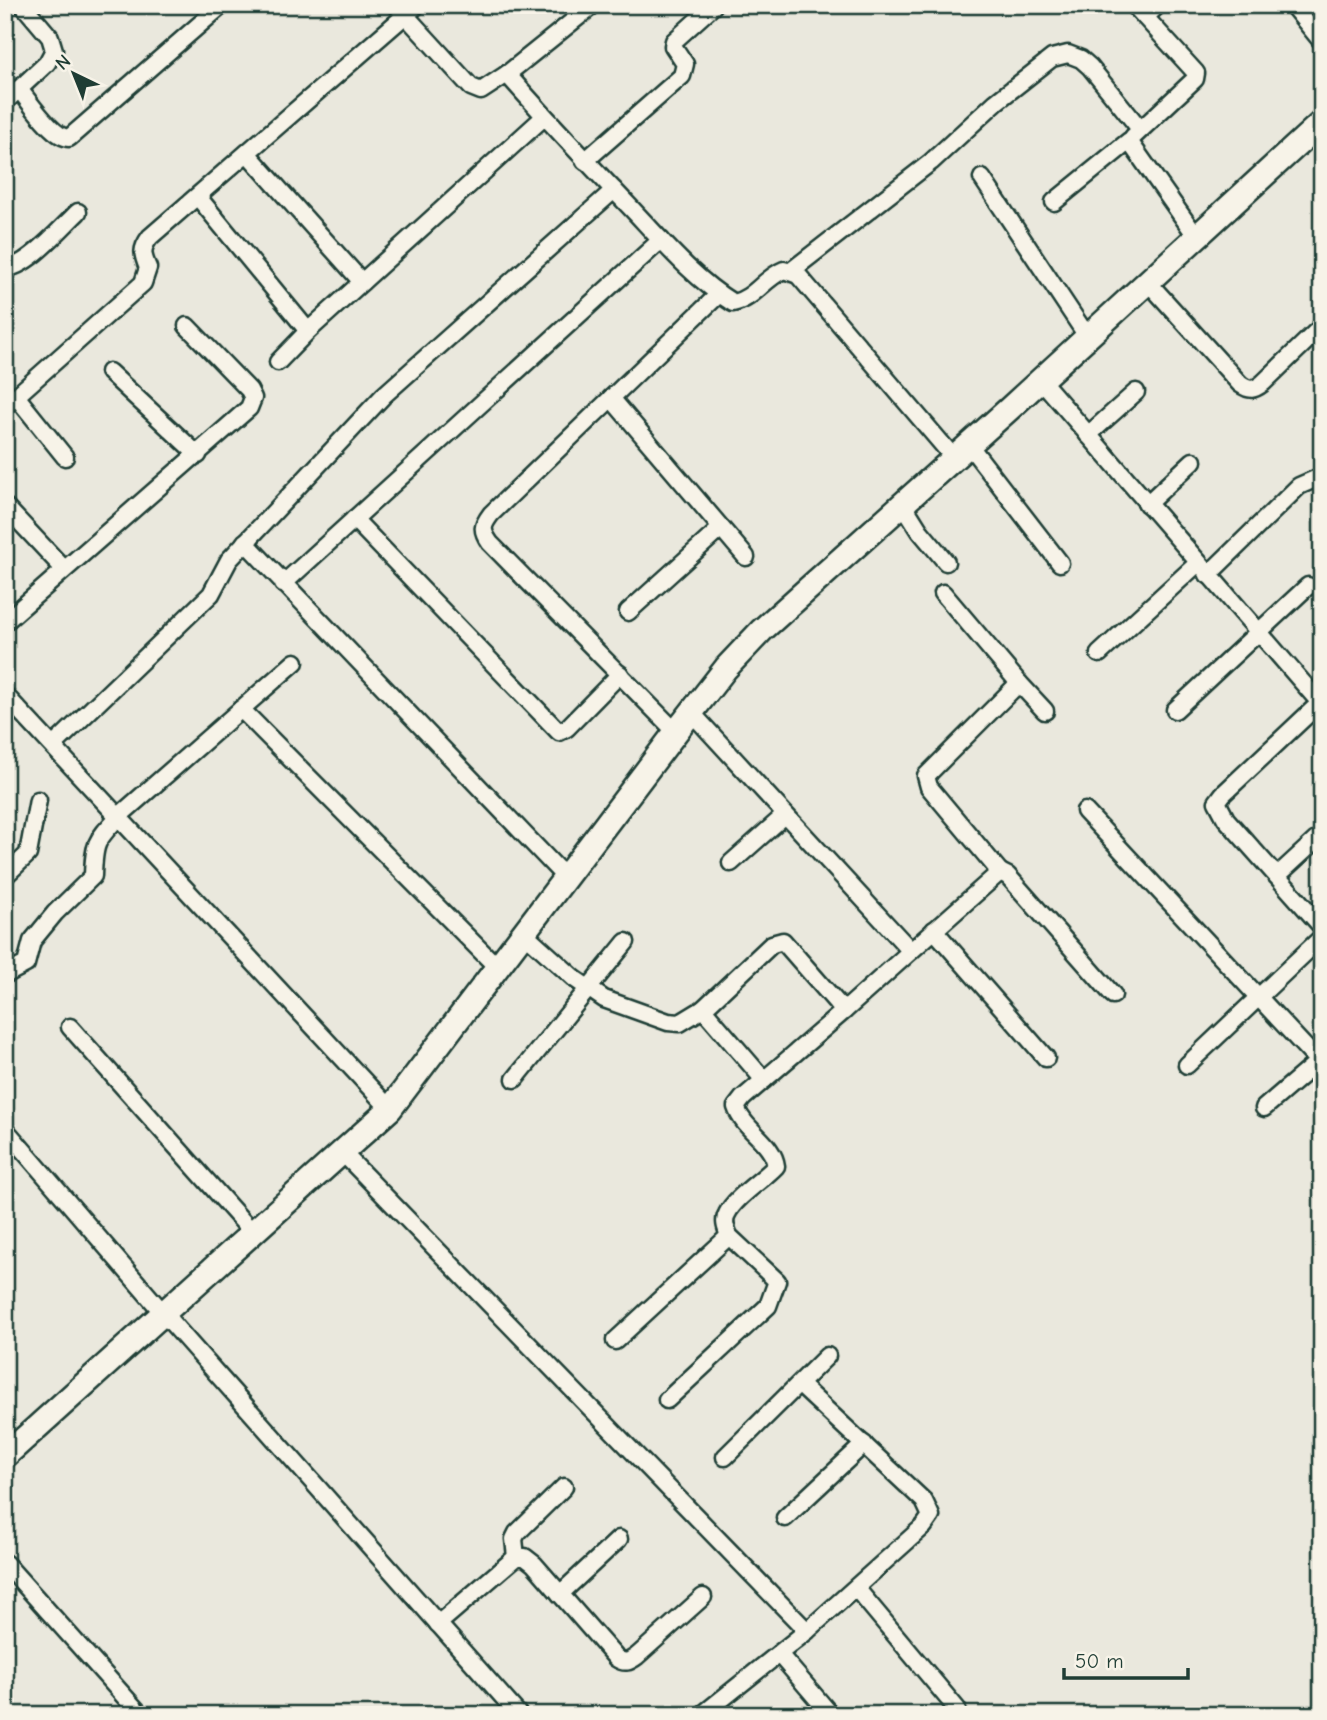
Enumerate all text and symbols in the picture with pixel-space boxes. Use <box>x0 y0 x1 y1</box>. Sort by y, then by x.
north arrow <box>38 38 108 108</box>
text: N <box>51 50 75 75</box>
scale bar <box>1064 1636 1189 1680</box>
text: 50 m <box>1075 1649 1124 1673</box>

